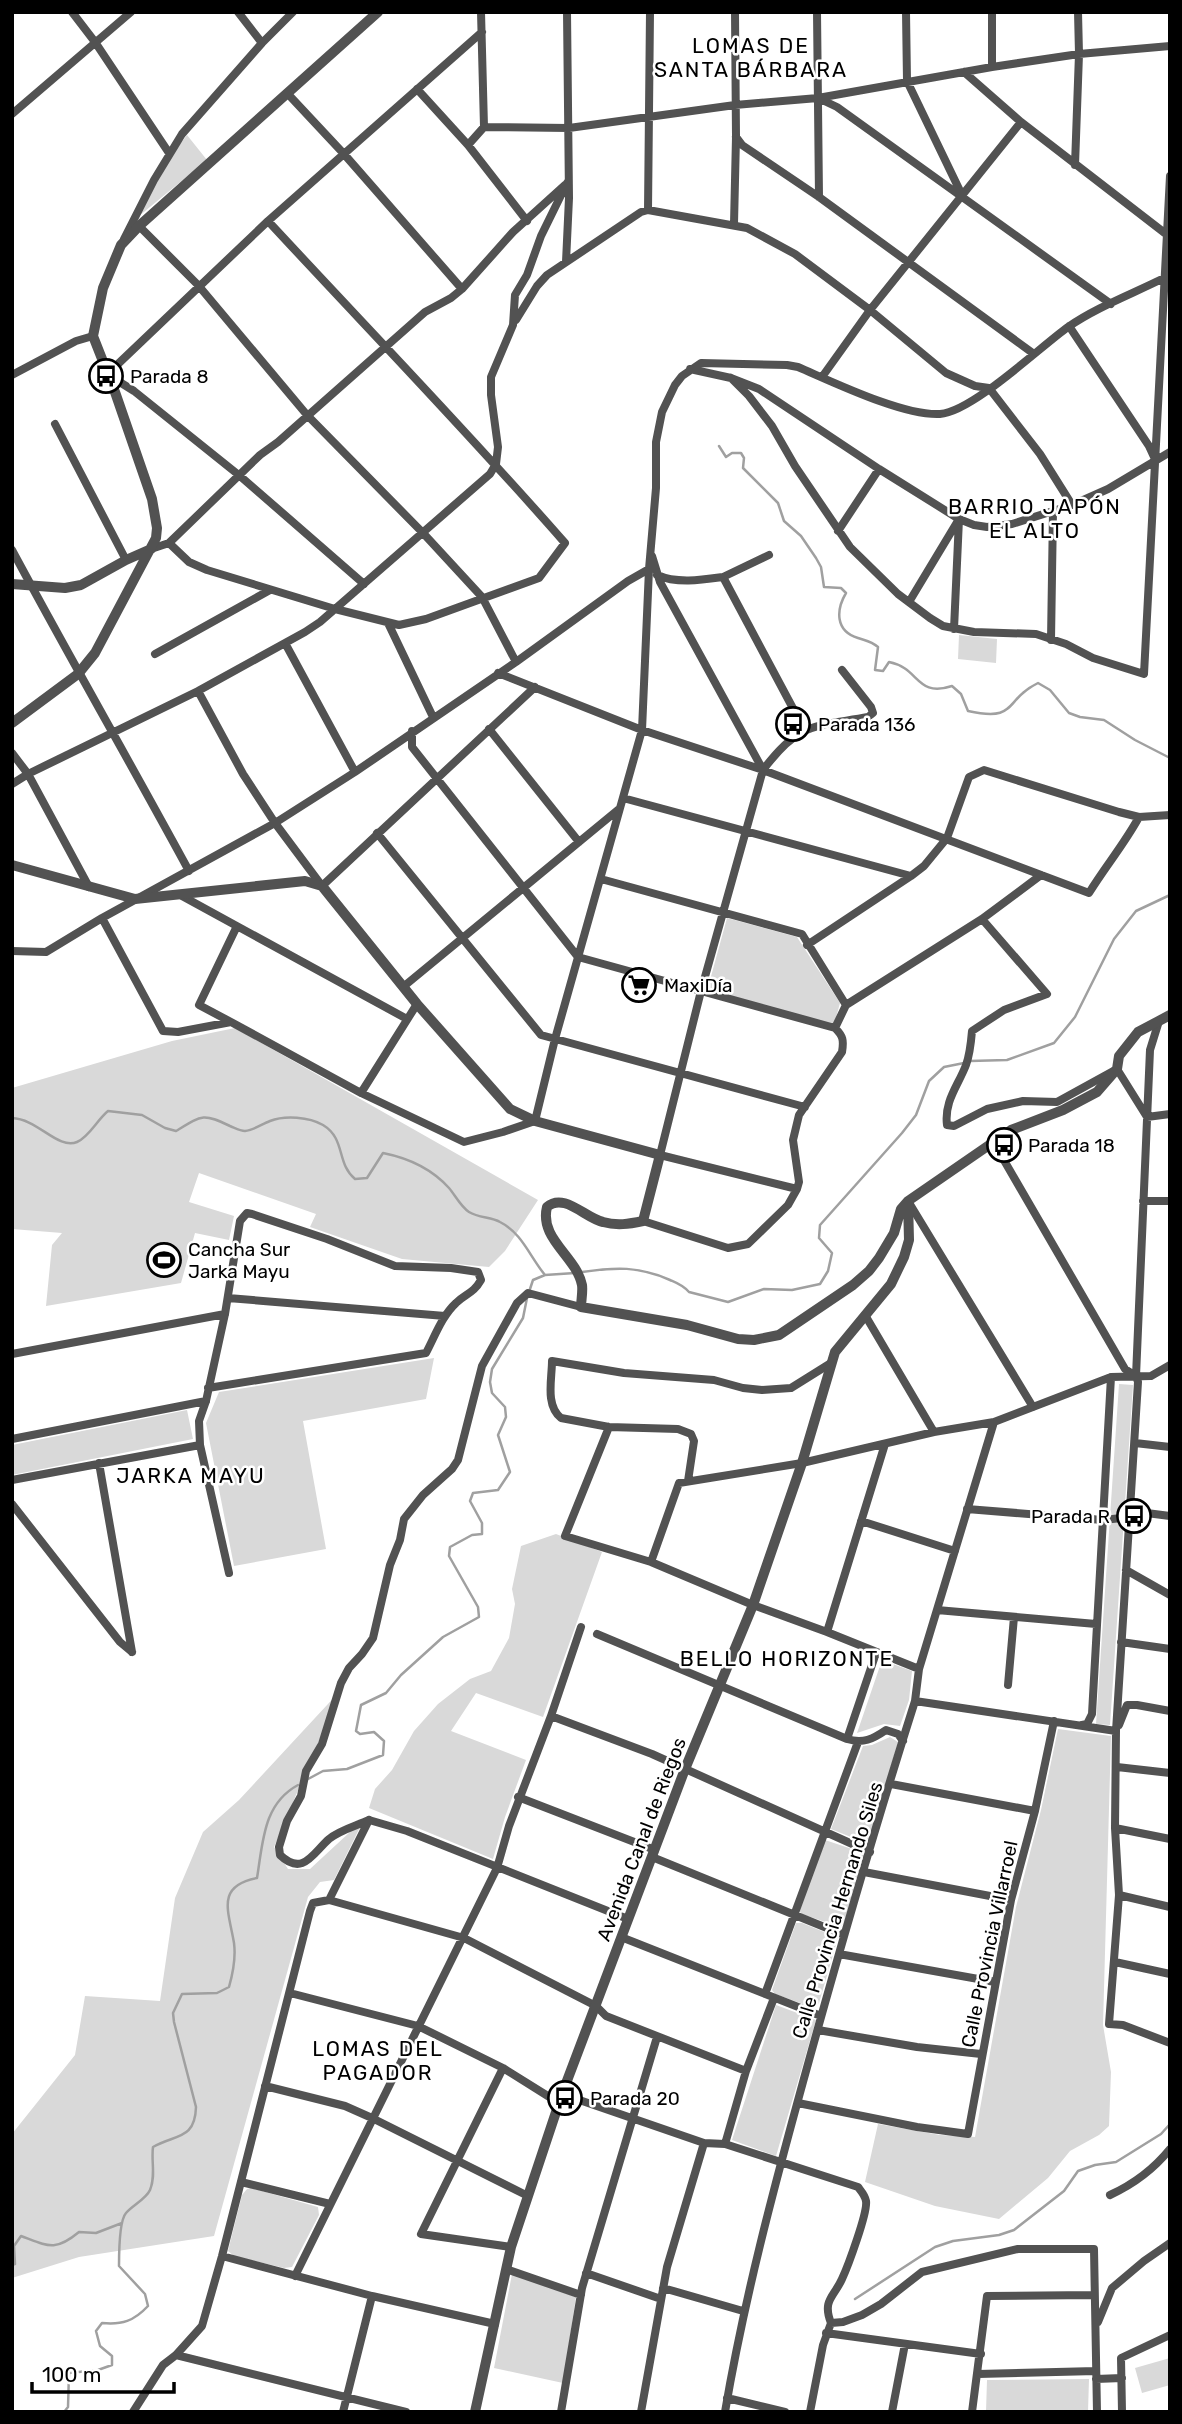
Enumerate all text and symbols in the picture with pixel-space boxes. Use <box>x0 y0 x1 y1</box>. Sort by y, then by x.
district label: LOMAS DE SANTA BÁRBARA <box>654 33 848 82</box>
bus stop icon: Parada 8 <box>87 357 125 395</box>
place label: Parada 8 <box>130 365 209 388</box>
district label: BARRIO JAPÓN EL ALTO <box>948 494 1122 543</box>
bus stop icon: Parada 136 <box>774 705 812 743</box>
place label: Parada 136 <box>818 713 916 736</box>
supermarket icon: MaxiDía <box>620 966 658 1004</box>
place label: MaxiDía <box>664 974 733 997</box>
bus stop icon: Parada 18 <box>985 1126 1023 1164</box>
place label: Parada 18 <box>1028 1134 1115 1157</box>
place label: Cancha Sur Jarka Mayu <box>188 1238 291 1283</box>
sports icon: Cancha Sur Jarka Mayu <box>145 1241 183 1279</box>
district label: JARKA MAYU <box>116 1463 266 1488</box>
bus stop icon: Parada R <box>1115 1497 1153 1535</box>
place label: Parada R <box>1031 1505 1110 1528</box>
district label: BELLO HORIZONTE <box>680 1646 894 1671</box>
street label: Avenida Canal de Riegos <box>592 1734 691 1944</box>
street label: Calle Provincia Hernando Siles <box>787 1779 888 2041</box>
street label: Calle Provincia Villarroel <box>956 1839 1023 2050</box>
district label: LOMAS DEL PAGADOR <box>312 2036 444 2085</box>
bus stop icon: Parada 20 <box>546 2079 584 2117</box>
place label: Parada 20 <box>590 2087 680 2110</box>
scale bar <box>32 2350 173 2394</box>
text: 100 m <box>42 2362 101 2387</box>

